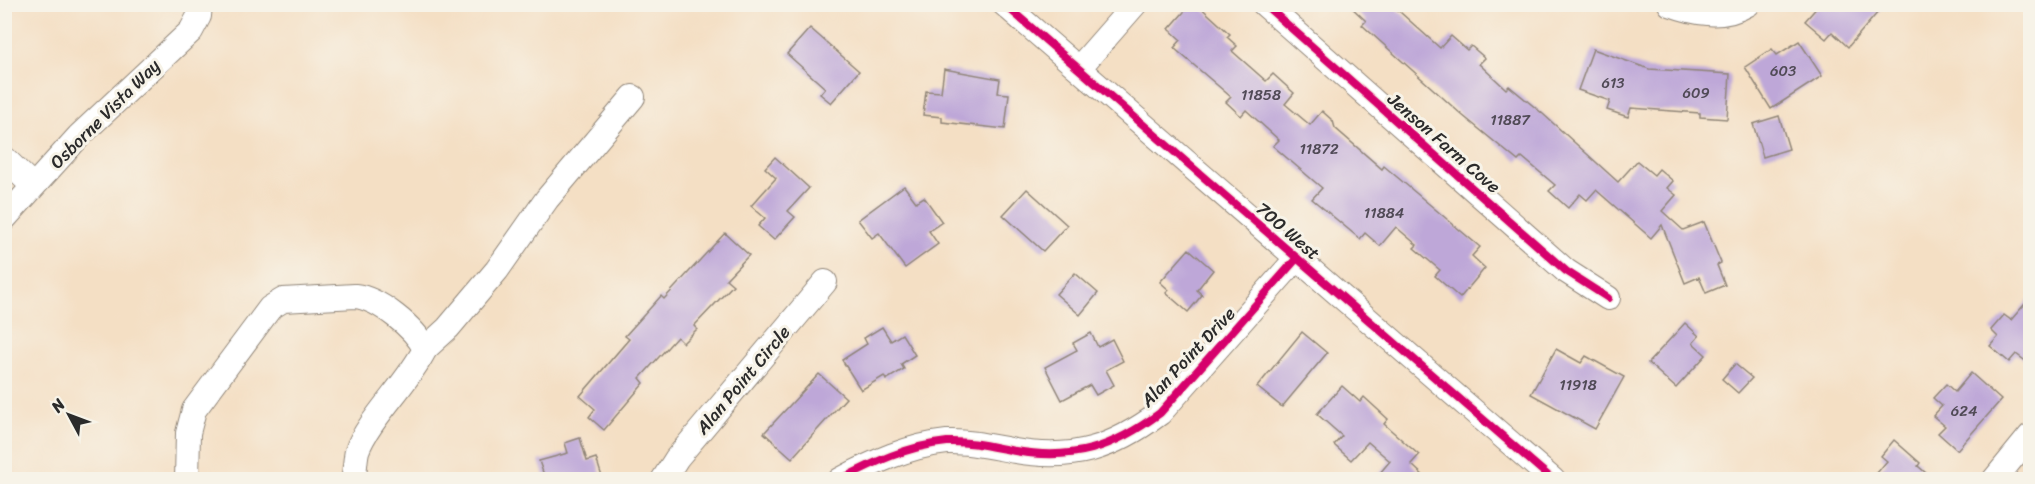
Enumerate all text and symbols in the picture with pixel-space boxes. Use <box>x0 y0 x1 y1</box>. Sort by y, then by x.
street label: Osborne Vista Way <box>42 51 168 177</box>
house number: 603 <box>1770 58 1796 84</box>
house number: 613 <box>1601 70 1625 96</box>
house number: 609 <box>1682 80 1710 106</box>
house number: 11858 <box>1241 82 1281 108</box>
street label: Jenson Farm Cove <box>1379 84 1508 202</box>
house number: 11887 <box>1490 107 1531 133</box>
house number: 11872 <box>1299 136 1339 162</box>
street label: 700 West <box>1248 194 1328 268</box>
house number: 11884 <box>1364 200 1404 226</box>
street label: Alan Point Drive <box>1132 299 1244 416</box>
street label: Alan Point Circle <box>687 318 799 443</box>
house number: 11918 <box>1559 372 1597 398</box>
north arrow <box>39 385 99 445</box>
text: N <box>43 391 73 420</box>
house number: 624 <box>1951 398 1977 424</box>

